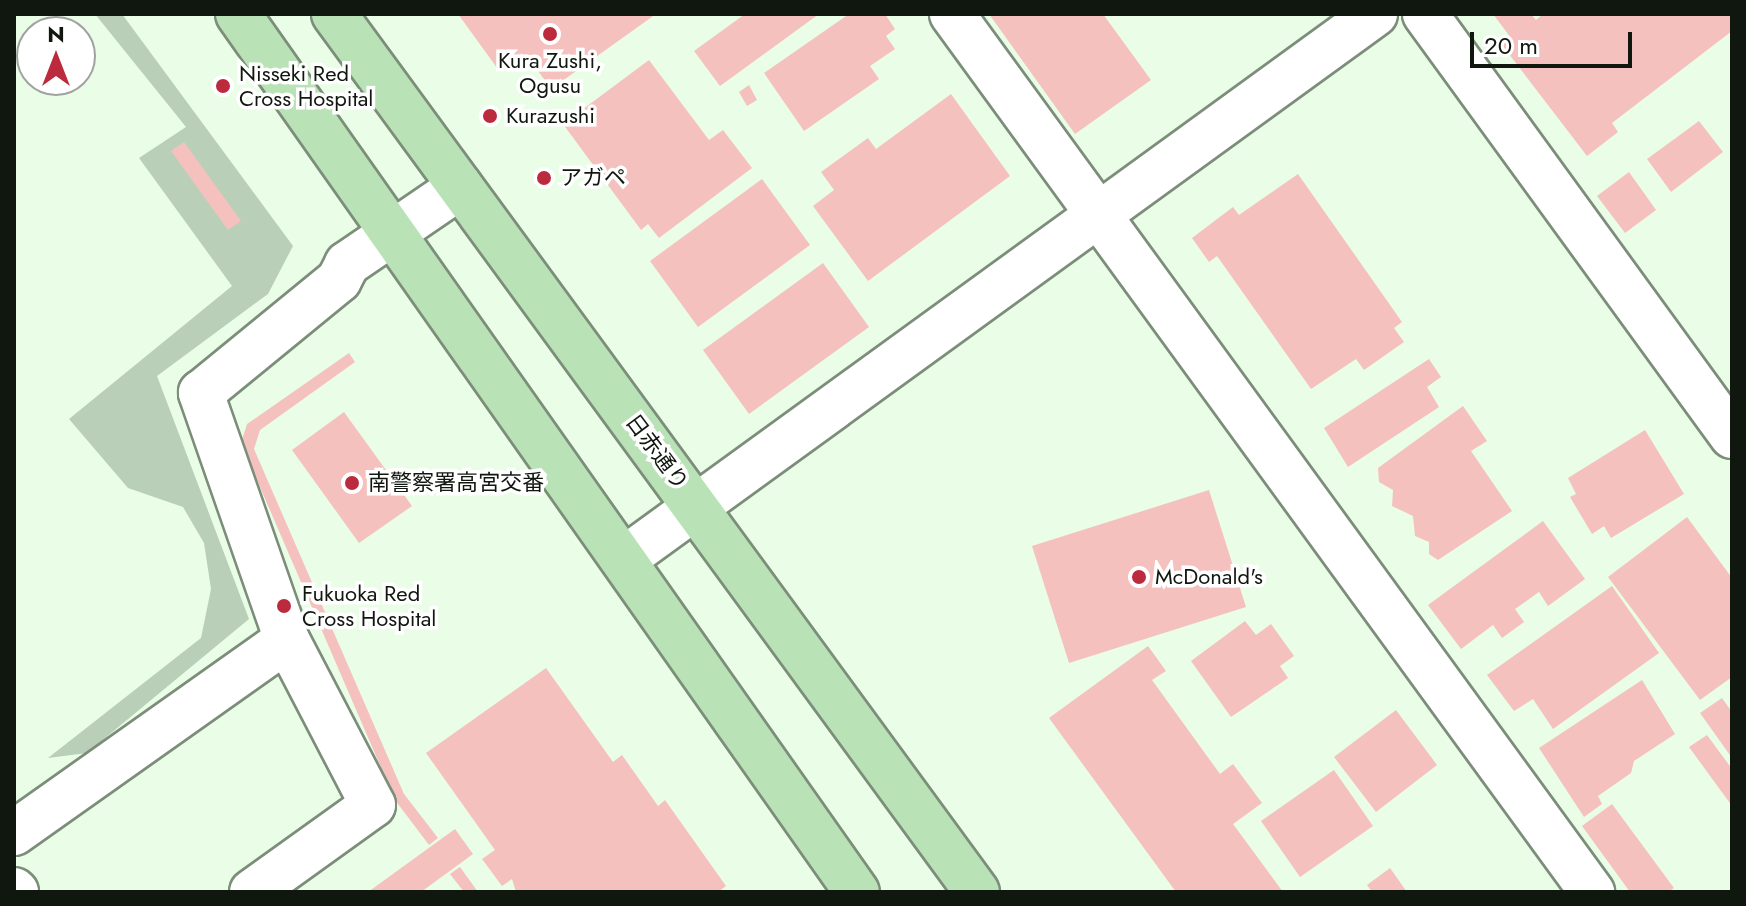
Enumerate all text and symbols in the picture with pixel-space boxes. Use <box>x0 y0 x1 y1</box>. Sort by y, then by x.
north arrow <box>16 16 96 96</box>
scale bar <box>1474 16 1636 66</box>
text: N <box>47 18 65 50</box>
marker: Kura Zushi, Ogusu <box>541 25 559 43</box>
text: 20 m <box>1484 28 1538 63</box>
place label: Kura Zushi, Ogusu <box>498 47 602 98</box>
place label: Nisseki Red Cross Hospital <box>239 60 373 112</box>
marker: Nisseki Red Cross Hospital <box>214 77 232 95</box>
place label: Kurazushi <box>506 103 595 129</box>
marker: Kurazushi <box>481 107 499 125</box>
place label: アガペ <box>560 165 626 191</box>
marker: アガペ <box>535 169 553 187</box>
street label: 日赤通り <box>620 409 694 495</box>
place label: 南警察署高宮交番 <box>368 470 544 496</box>
marker: 南警察署高宮交番 <box>343 474 361 492</box>
place label: McDonald's <box>1155 564 1263 590</box>
marker: McDonald's <box>1130 568 1148 586</box>
place label: Fukuoka Red Cross Hospital <box>302 580 436 632</box>
marker: Fukuoka Red Cross Hospital <box>273 595 295 617</box>

